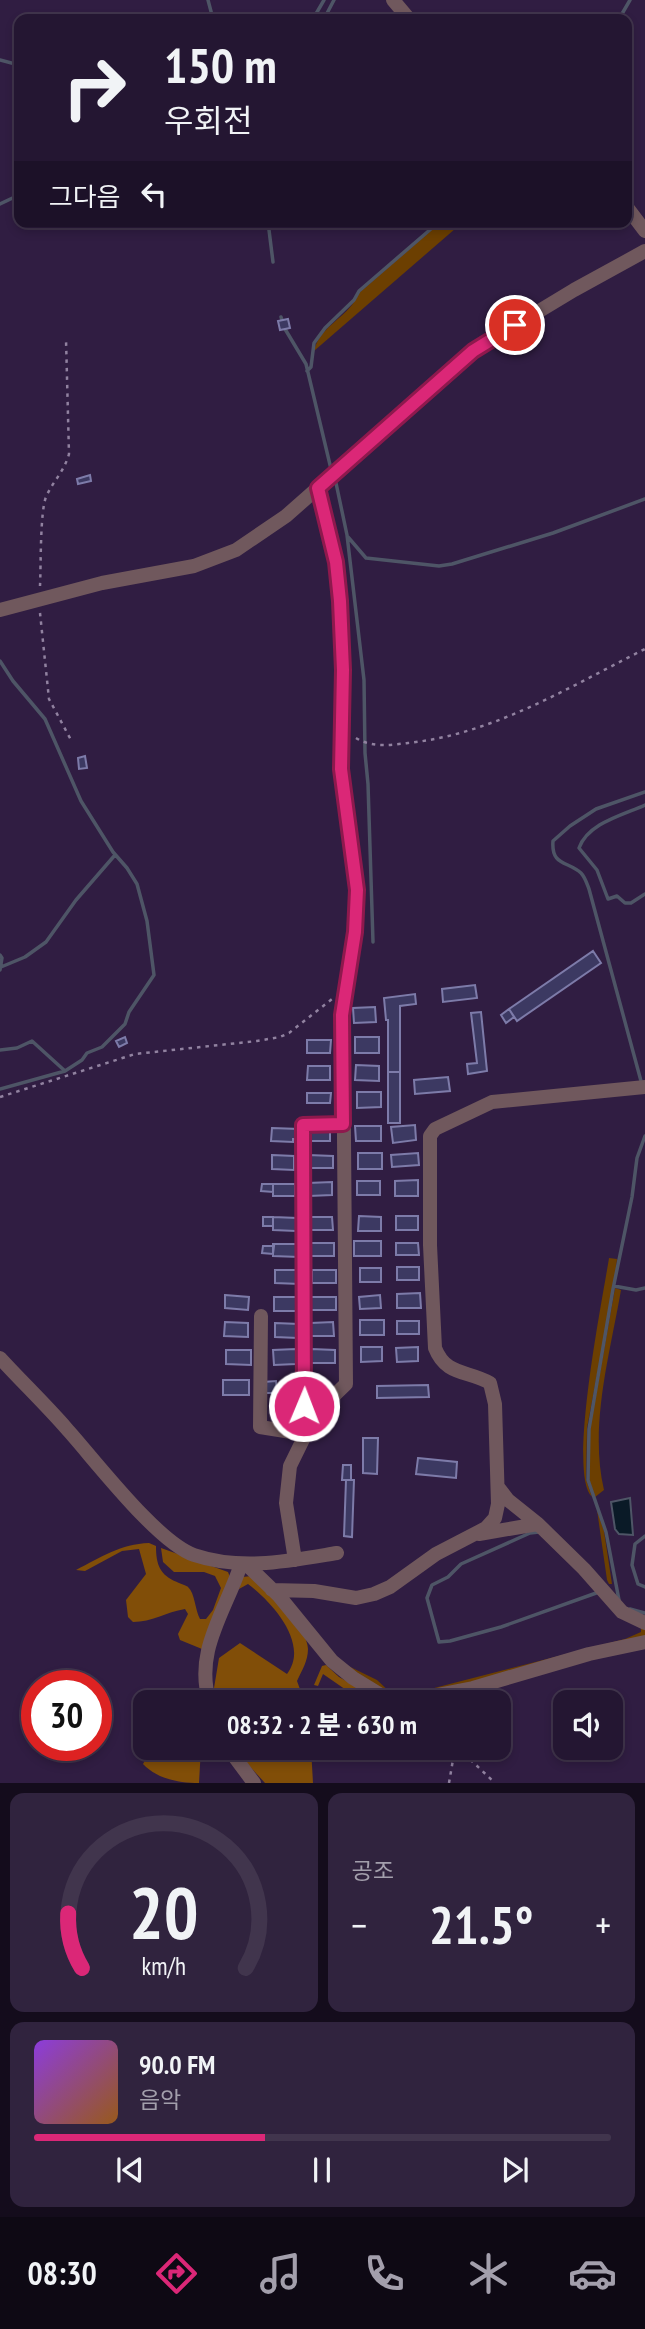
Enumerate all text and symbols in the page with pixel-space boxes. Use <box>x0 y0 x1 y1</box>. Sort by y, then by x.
text: 150 m <box>164 33 277 97</box>
icon: right <box>49 42 140 133</box>
text: 우회전 <box>164 99 252 141</box>
icon: left <box>135 175 173 213</box>
text: 그다음 <box>49 180 121 213</box>
pin <box>485 295 545 355</box>
icon: arrive <box>496 306 534 344</box>
position arrow <box>267 1369 341 1443</box>
speed limit sign: 30 <box>21 1670 112 1761</box>
map controls <box>553 1690 623 1760</box>
button: sound <box>553 1690 623 1760</box>
text: 08:32 · 2 분 · 630 m <box>227 1708 417 1741</box>
text: 공조 <box>352 1856 394 1885</box>
text: 20 <box>129 1865 199 1959</box>
text: 21.5° <box>429 1891 534 1958</box>
text: − <box>352 1900 367 1949</box>
text: + <box>595 1900 611 1949</box>
text: km/h <box>142 1950 186 1982</box>
text: 90.0 FM <box>139 2048 215 2081</box>
text: 음악 <box>139 2085 181 2114</box>
icon: previous <box>111 2151 149 2189</box>
icon: pause <box>303 2151 341 2189</box>
icon: next <box>496 2151 534 2189</box>
icon: directions <box>152 2249 201 2298</box>
icon: music <box>256 2249 305 2298</box>
icon: phone <box>360 2249 409 2298</box>
icon: climate <box>464 2249 513 2298</box>
icon: car <box>568 2249 617 2298</box>
text: 08:30 <box>28 2252 97 2294</box>

